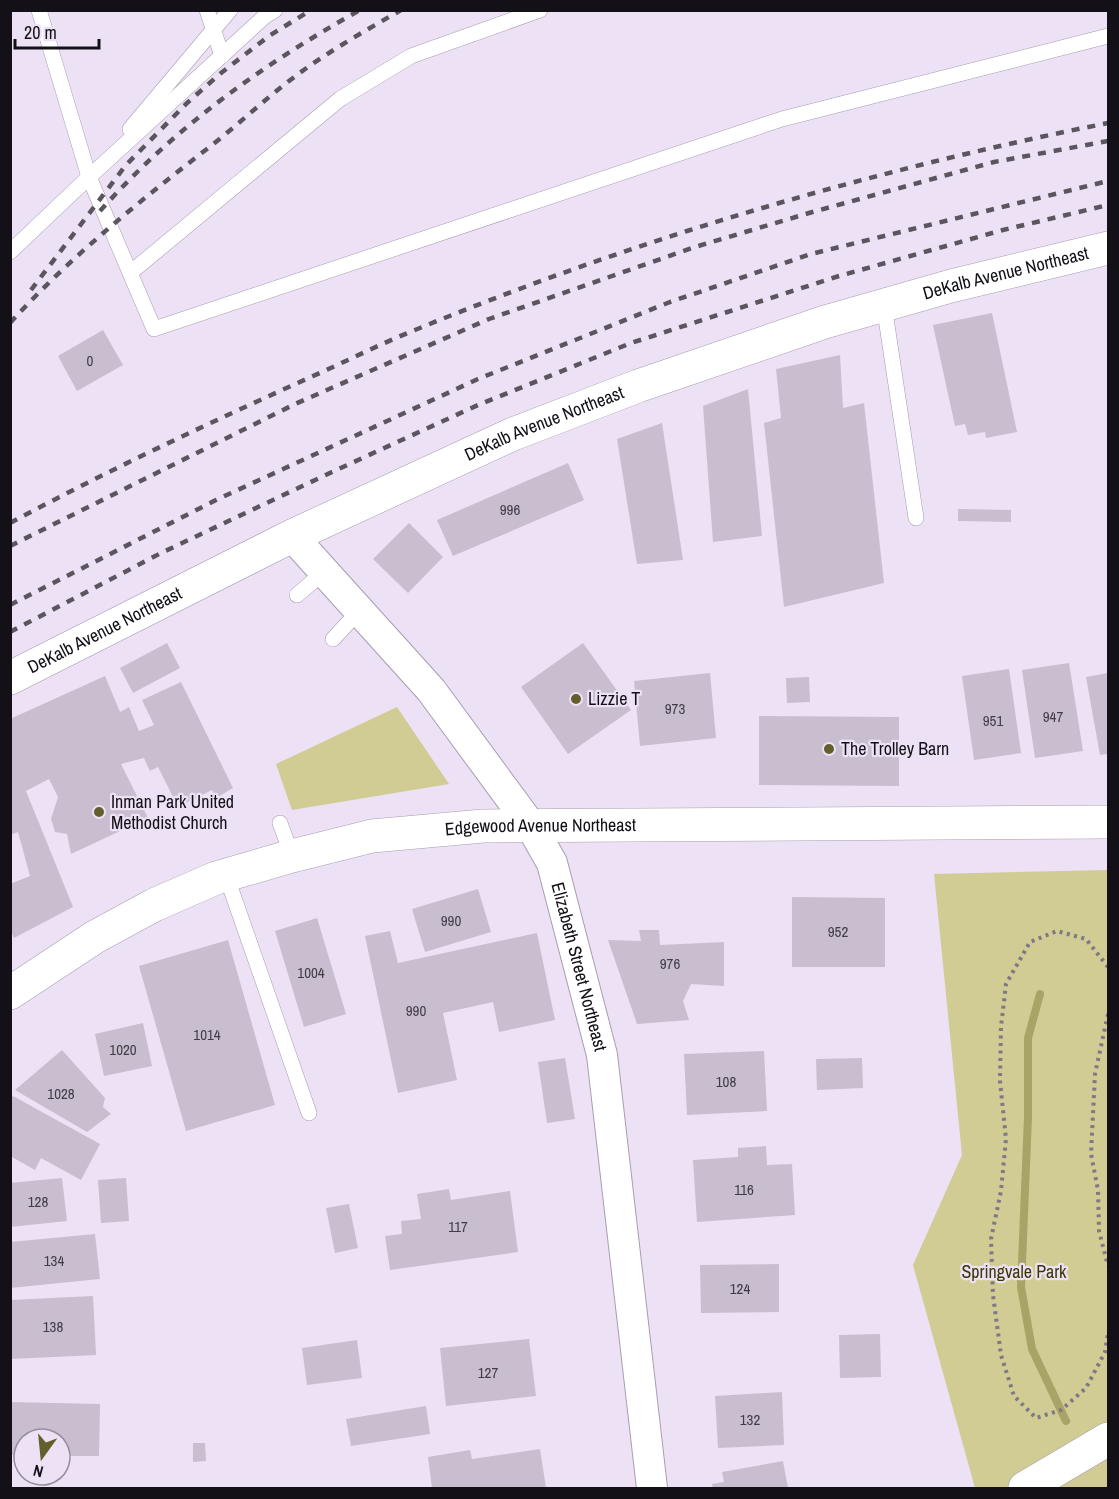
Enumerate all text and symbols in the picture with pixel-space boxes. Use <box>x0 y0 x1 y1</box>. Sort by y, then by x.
scale bar <box>15 12 99 50</box>
text: 20 m <box>24 20 57 45</box>
street label: DeKalb Avenue Northeast <box>920 240 1091 305</box>
house number: 0 <box>87 350 94 371</box>
street label: DeKalb Avenue Northeast <box>460 380 627 467</box>
house number: 996 <box>500 499 520 520</box>
street label: DeKalb Avenue Northeast <box>23 581 186 679</box>
place label: Lizzie T <box>588 686 640 711</box>
marker: Lizzie T <box>569 692 583 706</box>
house number: 973 <box>665 698 685 719</box>
house number: 947 <box>1043 706 1063 727</box>
house number: 951 <box>983 710 1003 731</box>
place label: The Trolley Barn <box>841 736 949 761</box>
marker: The Trolley Barn <box>822 742 836 756</box>
place label: Inman Park United Methodist Church <box>111 789 234 835</box>
marker: Inman Park United Methodist Church <box>92 805 106 819</box>
street label: Edgewood Avenue Northeast <box>444 812 636 841</box>
street label: Elizabeth Street Northeast <box>546 880 613 1054</box>
house number: 990 <box>441 910 461 931</box>
house number: 952 <box>828 921 848 942</box>
house number: 976 <box>660 953 680 974</box>
house number: 1004 <box>297 962 325 983</box>
house number: 990 <box>406 1000 426 1021</box>
house number: 1014 <box>193 1024 221 1045</box>
house number: 1020 <box>109 1039 137 1060</box>
house number: 108 <box>716 1071 736 1092</box>
house number: 1028 <box>47 1083 75 1104</box>
house number: 116 <box>734 1179 754 1200</box>
house number: 128 <box>28 1191 48 1212</box>
house number: 117 <box>448 1216 468 1237</box>
house number: 134 <box>44 1250 64 1271</box>
park label: Springvale Park <box>961 1259 1067 1284</box>
house number: 124 <box>730 1278 750 1299</box>
house number: 138 <box>43 1316 63 1337</box>
house number: 127 <box>478 1362 498 1383</box>
house number: 132 <box>740 1409 760 1430</box>
north arrow <box>12 1427 72 1487</box>
text: N <box>31 1460 46 1483</box>

